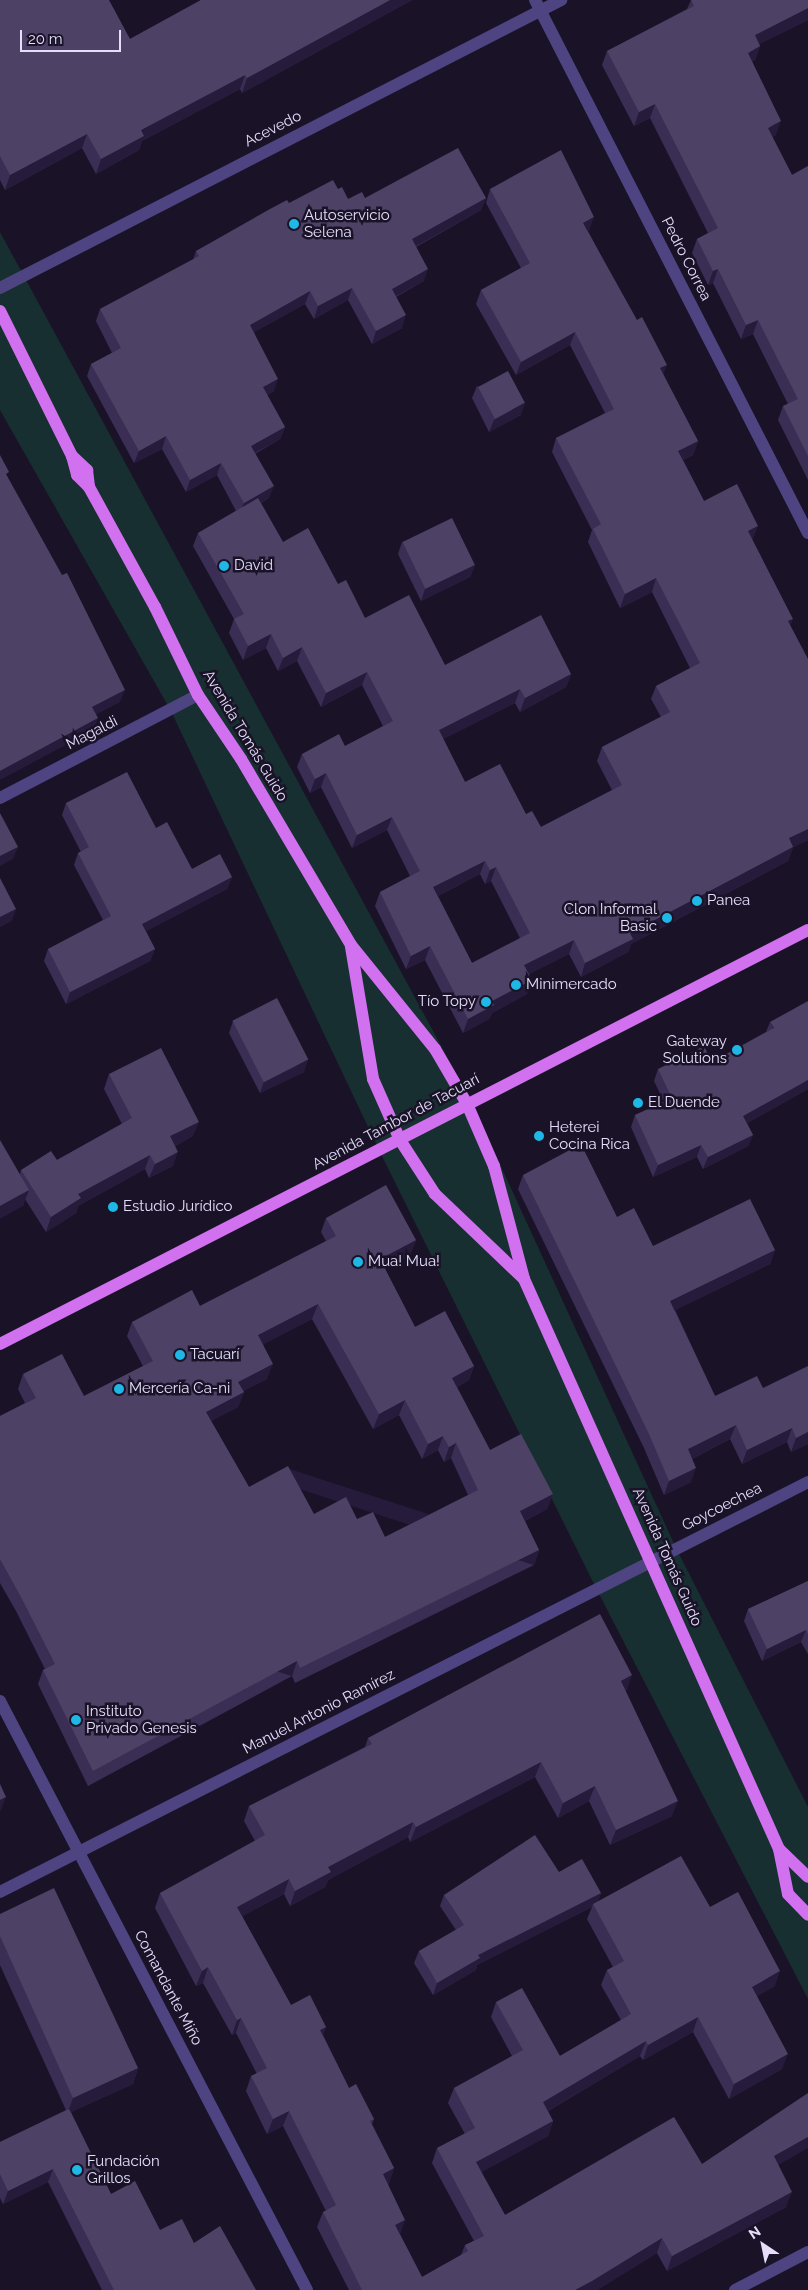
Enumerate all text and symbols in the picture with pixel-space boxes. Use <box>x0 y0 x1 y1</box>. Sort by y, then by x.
scale bar <box>22 20 124 52</box>
text: 20 m <box>28 30 63 48</box>
street label: Acevedo <box>242 107 304 151</box>
place label: Autoservicio Selena <box>304 206 390 241</box>
street label: Pedro Correa <box>657 214 715 304</box>
marker: Autoservicio Selena <box>288 218 300 230</box>
place label: David <box>234 557 273 575</box>
marker: David <box>218 560 230 572</box>
street label: Avenida Tomás Guido <box>199 667 291 805</box>
street label: Magaldi <box>63 712 121 754</box>
place label: Panea <box>707 892 750 910</box>
marker: Panea <box>691 895 703 907</box>
place label: Clon Informal Basic <box>564 900 657 935</box>
marker: Clon Informal Basic <box>661 912 673 924</box>
place label: Minimercado <box>526 976 617 994</box>
marker: Minimercado <box>510 979 522 991</box>
place label: Tío Topy <box>417 993 476 1011</box>
marker: Tío Topy <box>480 996 492 1008</box>
place label: Gateway Solutions <box>663 1032 727 1067</box>
marker: Gateway Solutions <box>731 1044 743 1056</box>
street label: Avenida Tambor de Tacuarí <box>309 1070 483 1174</box>
place label: El Duende <box>648 1094 720 1112</box>
marker: El Duende <box>632 1097 644 1109</box>
place label: Heterei Cocina Rica <box>549 1118 630 1153</box>
marker: Heterei Cocina Rica <box>533 1130 545 1142</box>
place label: Estudio Jurídico <box>123 1198 233 1216</box>
marker: Estudio Jurídico <box>107 1201 119 1213</box>
place label: Mua! Mua! <box>368 1253 440 1271</box>
marker: Mua! Mua! <box>352 1256 364 1268</box>
place label: Tacuarí <box>190 1346 240 1364</box>
marker: Tacuarí <box>174 1349 186 1361</box>
place label: Mercería Ca-ni <box>129 1380 230 1398</box>
marker: Mercería Ca-ni <box>113 1383 125 1395</box>
street label: Goycoechea <box>679 1479 765 1535</box>
street label: Avenida Tomás Guido <box>628 1485 706 1629</box>
street label: Manuel Antonio Ramírez <box>240 1666 398 1758</box>
place label: Instituto Privado Genesis <box>86 1702 197 1737</box>
marker: Instituto Privado Genesis <box>70 1714 82 1726</box>
street label: Comandante Miño <box>130 1927 206 2049</box>
place label: Fundación Grillos <box>87 2152 160 2187</box>
marker: Fundación Grillos <box>71 2164 83 2176</box>
north arrow <box>738 2220 788 2270</box>
text: N <box>746 2223 764 2242</box>

